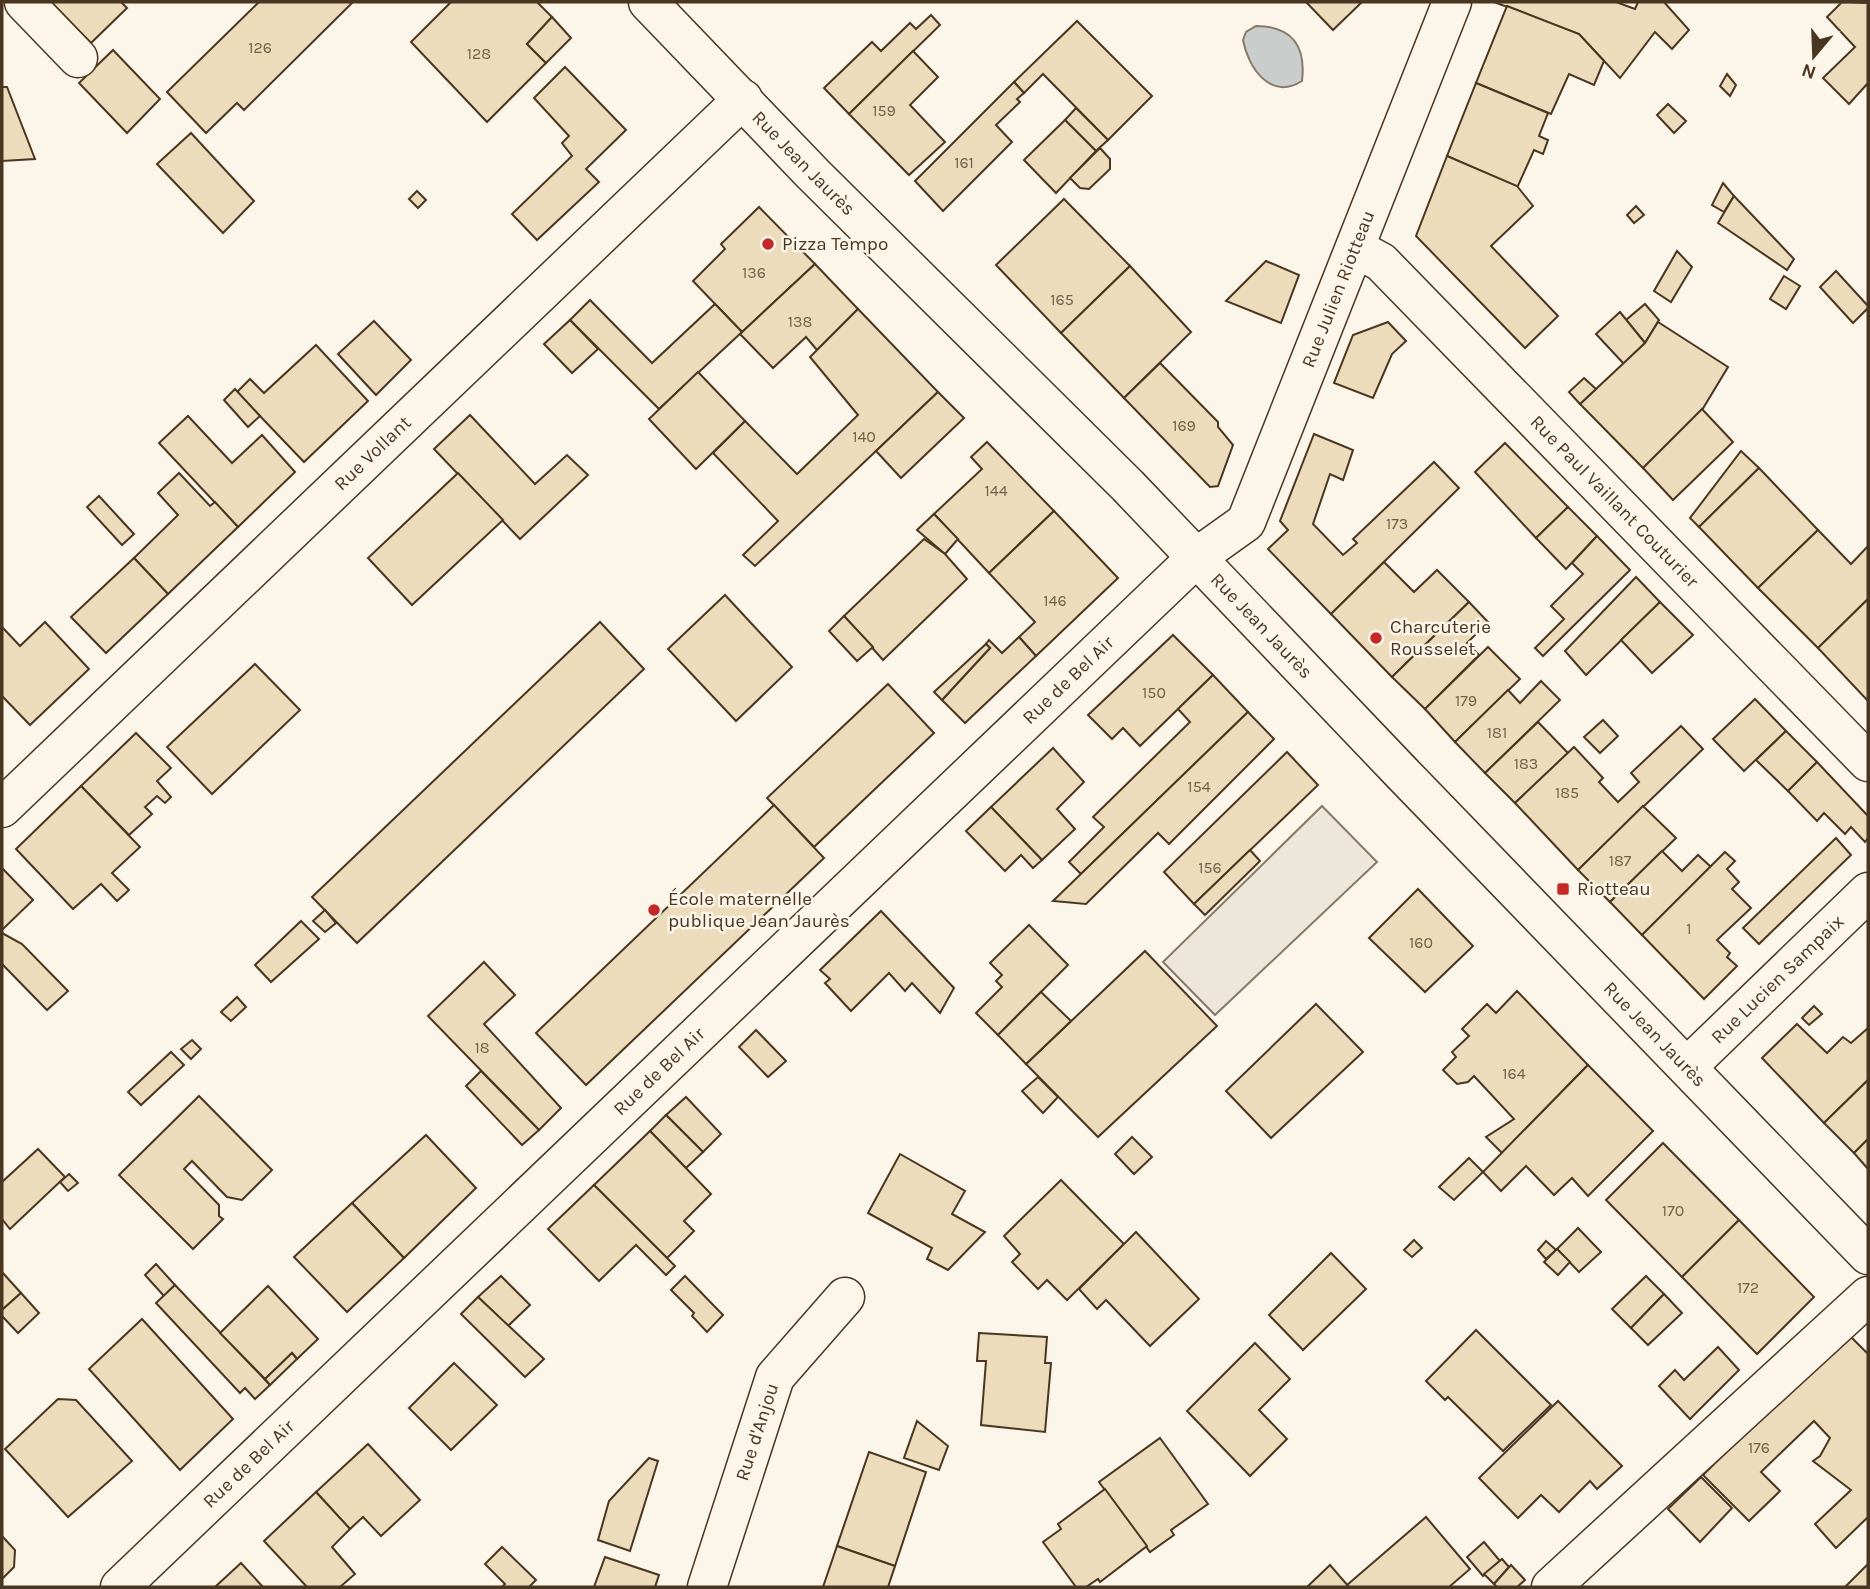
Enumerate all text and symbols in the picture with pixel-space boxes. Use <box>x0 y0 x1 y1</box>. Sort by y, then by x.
north arrow <box>1779 21 1849 91</box>
house number: 126 <box>248 38 272 57</box>
house number: 128 <box>467 44 491 63</box>
text: N <box>1799 59 1819 84</box>
house number: 159 <box>872 101 896 120</box>
street label: Rue Jean Jaurès <box>747 106 859 220</box>
house number: 161 <box>954 153 974 172</box>
street label: Rue Julien Riotteau <box>1297 207 1379 371</box>
place label: Pizza Tempo <box>782 233 888 255</box>
marker: Pizza Tempo <box>760 236 776 252</box>
house number: 136 <box>742 263 766 282</box>
house number: 165 <box>1050 290 1074 309</box>
house number: 138 <box>788 312 812 331</box>
street label: Rue Paul Vaillant Couturier <box>1526 411 1703 592</box>
street label: Rue Vollant <box>330 412 416 495</box>
house number: 169 <box>1172 416 1196 435</box>
house number: 140 <box>852 427 876 446</box>
house number: 144 <box>984 481 1008 500</box>
house number: 173 <box>1386 514 1408 533</box>
street label: Rue Jean Jaurès <box>1206 568 1317 683</box>
house number: 146 <box>1043 591 1067 610</box>
place label: Charcuterie Rousselet <box>1390 616 1491 660</box>
marker: Charcuterie Rousselet <box>1368 630 1384 646</box>
street label: Rue de Bel Air <box>1018 631 1118 729</box>
house number: 150 <box>1142 683 1166 702</box>
house number: 179 <box>1455 691 1477 710</box>
house number: 181 <box>1487 723 1507 742</box>
house number: 183 <box>1514 754 1538 773</box>
house number: 154 <box>1187 777 1211 796</box>
house number: 185 <box>1555 783 1579 802</box>
house number: 187 <box>1609 851 1632 870</box>
house number: 156 <box>1198 858 1222 877</box>
place label: Riotteau <box>1577 878 1651 900</box>
marker: Riotteau <box>1555 881 1571 897</box>
place label: École maternelle publique Jean Jaurès <box>668 887 850 932</box>
marker: École maternelle publique Jean Jaurès <box>646 902 662 918</box>
street label: Rue Lucien Sampaix <box>1707 910 1849 1048</box>
house number: 1 <box>1686 919 1692 938</box>
house number: 160 <box>1409 933 1433 952</box>
street label: Rue Jean Jaurès <box>1599 977 1710 1091</box>
street label: Rue de Bel Air <box>609 1023 709 1120</box>
house number: 18 <box>474 1038 490 1057</box>
house number: 164 <box>1502 1064 1526 1083</box>
house number: 170 <box>1662 1201 1684 1220</box>
house number: 172 <box>1737 1278 1759 1297</box>
street label: Rue d'Anjou <box>731 1380 783 1484</box>
street label: Rue de Bel Air <box>198 1415 299 1513</box>
house number: 176 <box>1748 1438 1770 1457</box>

